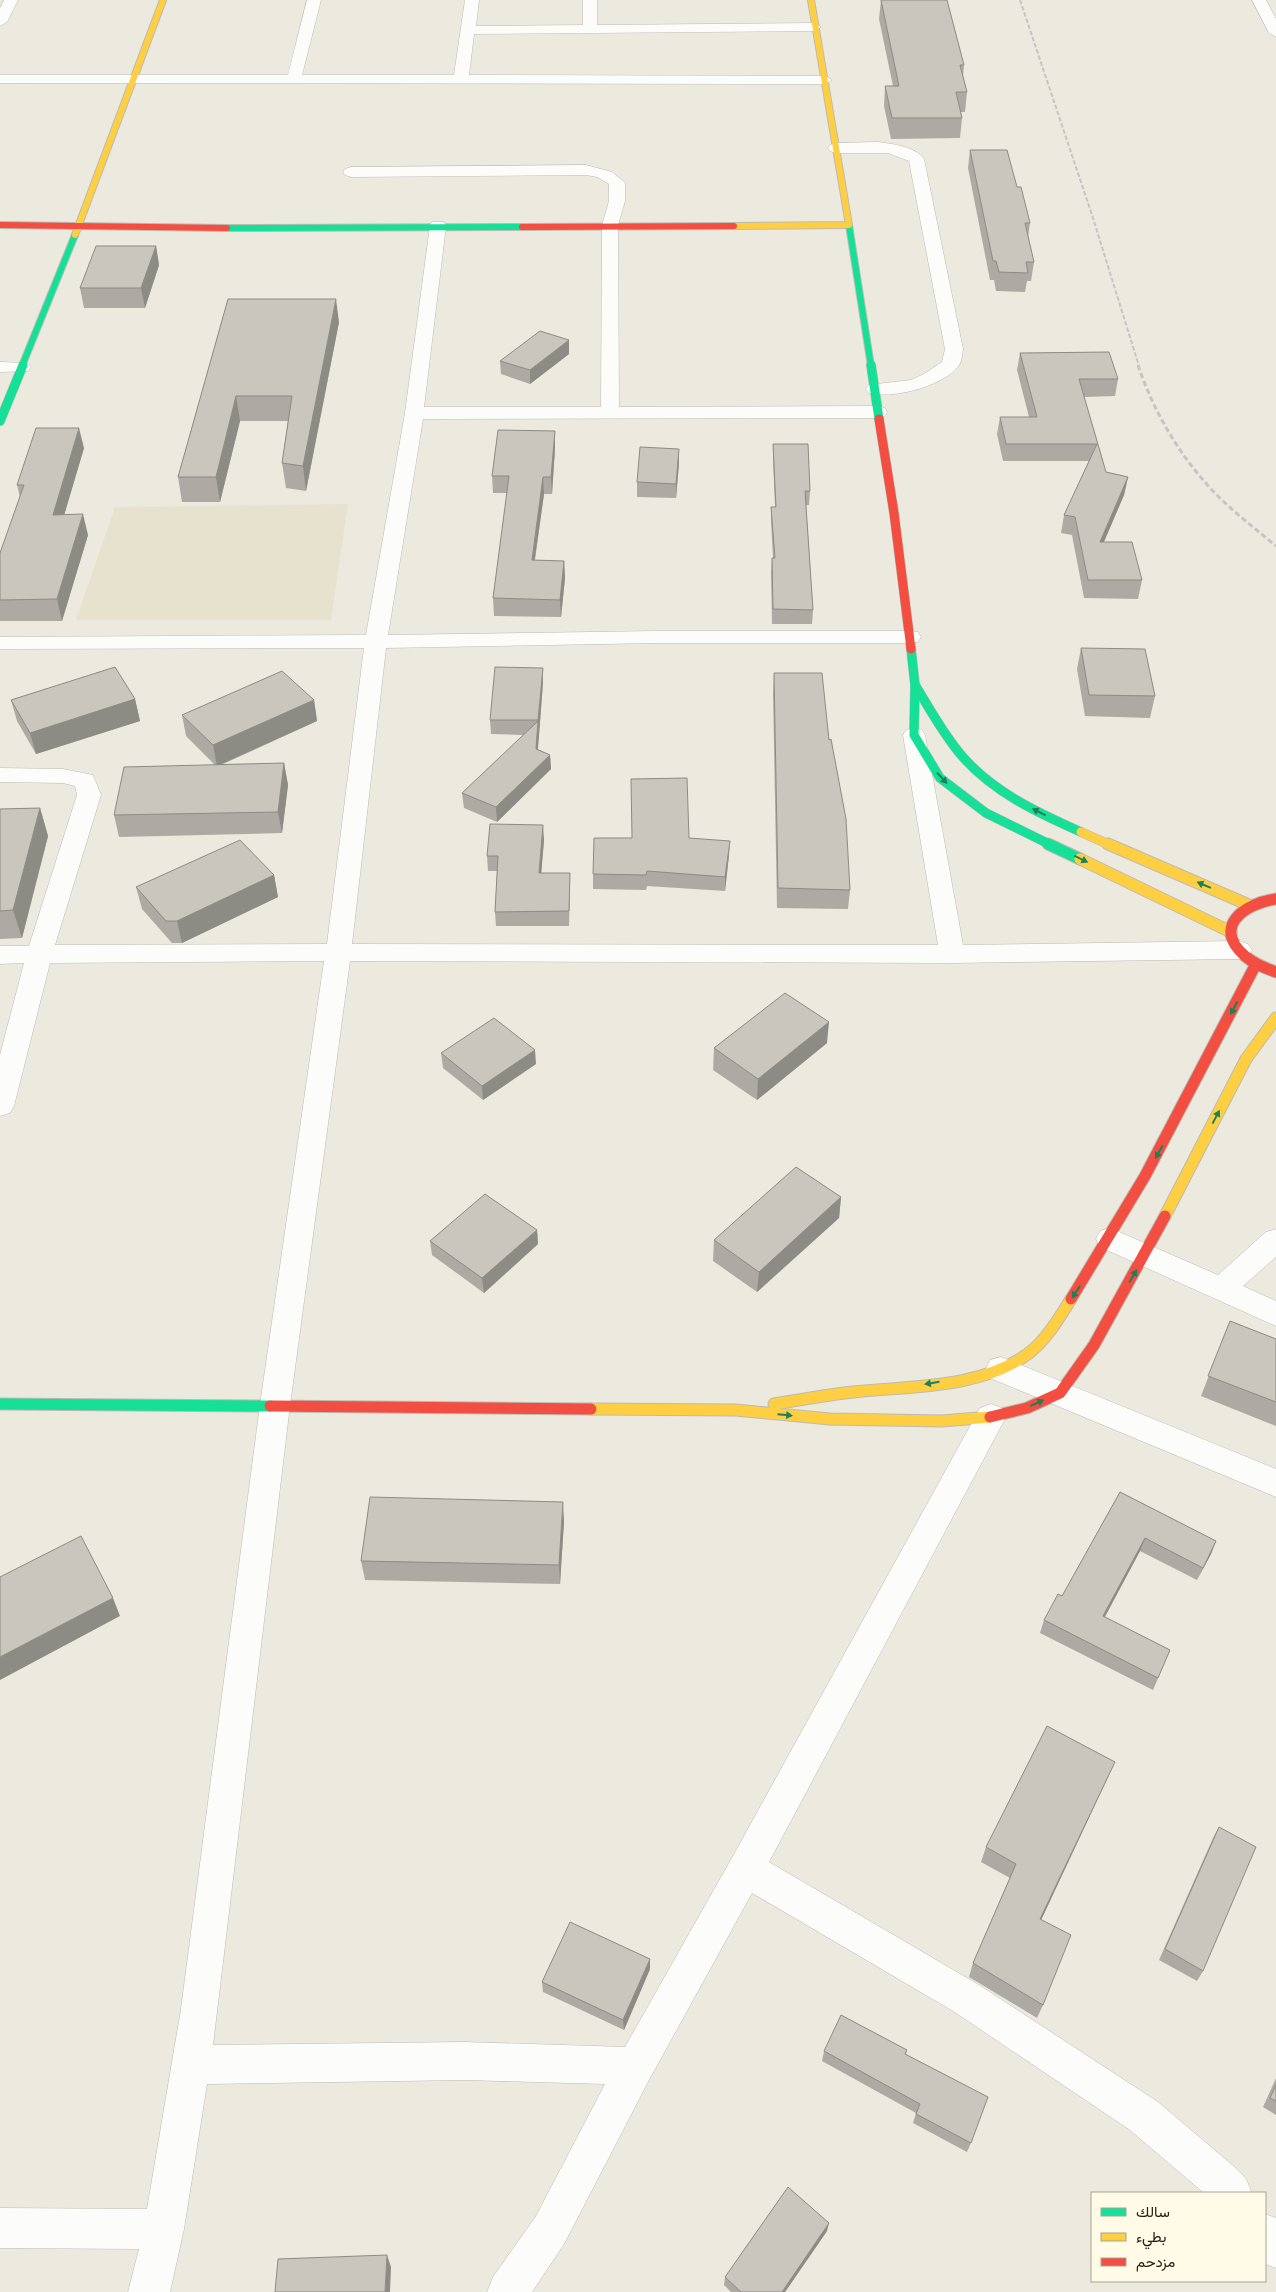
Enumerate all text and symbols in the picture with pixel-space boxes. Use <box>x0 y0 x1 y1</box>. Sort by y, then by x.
one-way arrow <box>936 771 947 784</box>
one-way arrow <box>1032 808 1047 816</box>
one-way arrow <box>1074 855 1088 863</box>
one-way arrow <box>1197 881 1211 889</box>
one-way arrow <box>1230 1001 1238 1015</box>
one-way arrow <box>1212 1110 1220 1124</box>
one-way arrow <box>1154 1145 1163 1159</box>
one-way arrow <box>1129 1269 1137 1284</box>
one-way arrow <box>1071 1285 1081 1298</box>
one-way arrow <box>924 1380 940 1388</box>
one-way arrow <box>1030 1399 1044 1407</box>
one-way arrow <box>777 1411 793 1419</box>
legend <box>1091 2192 1266 2282</box>
text: سالك <box>1136 2201 1170 2222</box>
text: بطيء <box>1136 2226 1166 2250</box>
text: مزدحم <box>1136 2251 1175 2272</box>

